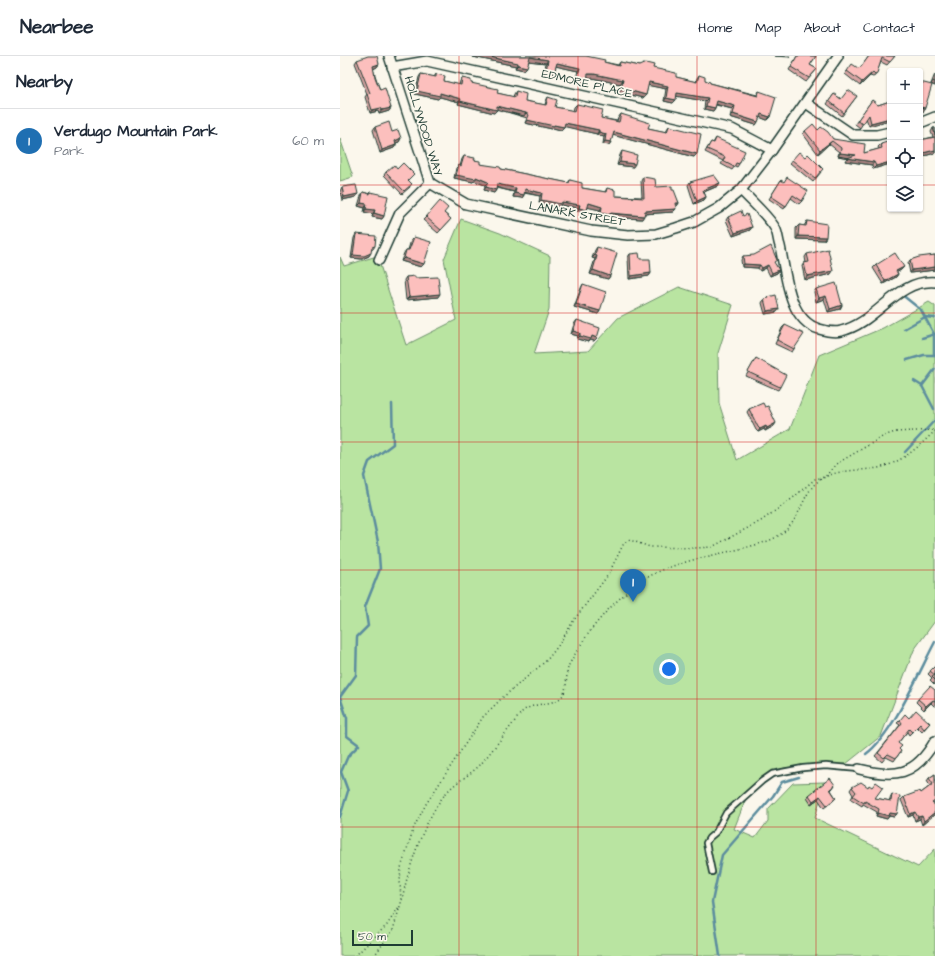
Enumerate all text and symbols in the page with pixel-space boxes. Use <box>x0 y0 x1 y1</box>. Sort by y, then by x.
text: Nearbee <box>20 14 94 41</box>
text: Home <box>698 18 733 38</box>
text: Map <box>755 18 781 38</box>
text: About <box>803 18 841 38</box>
text: Contact <box>863 18 915 38</box>
street label: EDMORE PLACE <box>540 65 634 103</box>
map controls <box>887 68 923 212</box>
button: + <box>887 68 923 104</box>
text: Nearby <box>16 70 73 94</box>
street label: HOLLYWOOD WAY <box>400 74 446 179</box>
button: − <box>887 104 923 140</box>
text: Verdugo Mountain Park <box>54 121 217 142</box>
text: 1 <box>28 132 30 150</box>
text: 60 m <box>292 132 324 150</box>
button: locate <box>887 140 923 176</box>
text: Park <box>54 142 84 160</box>
button: layers <box>887 176 923 212</box>
street label: LANARK STREET <box>528 197 627 231</box>
pin: 1 <box>620 569 646 602</box>
your location <box>659 659 679 679</box>
scale bar <box>352 928 413 947</box>
text: 50 m <box>358 929 386 944</box>

